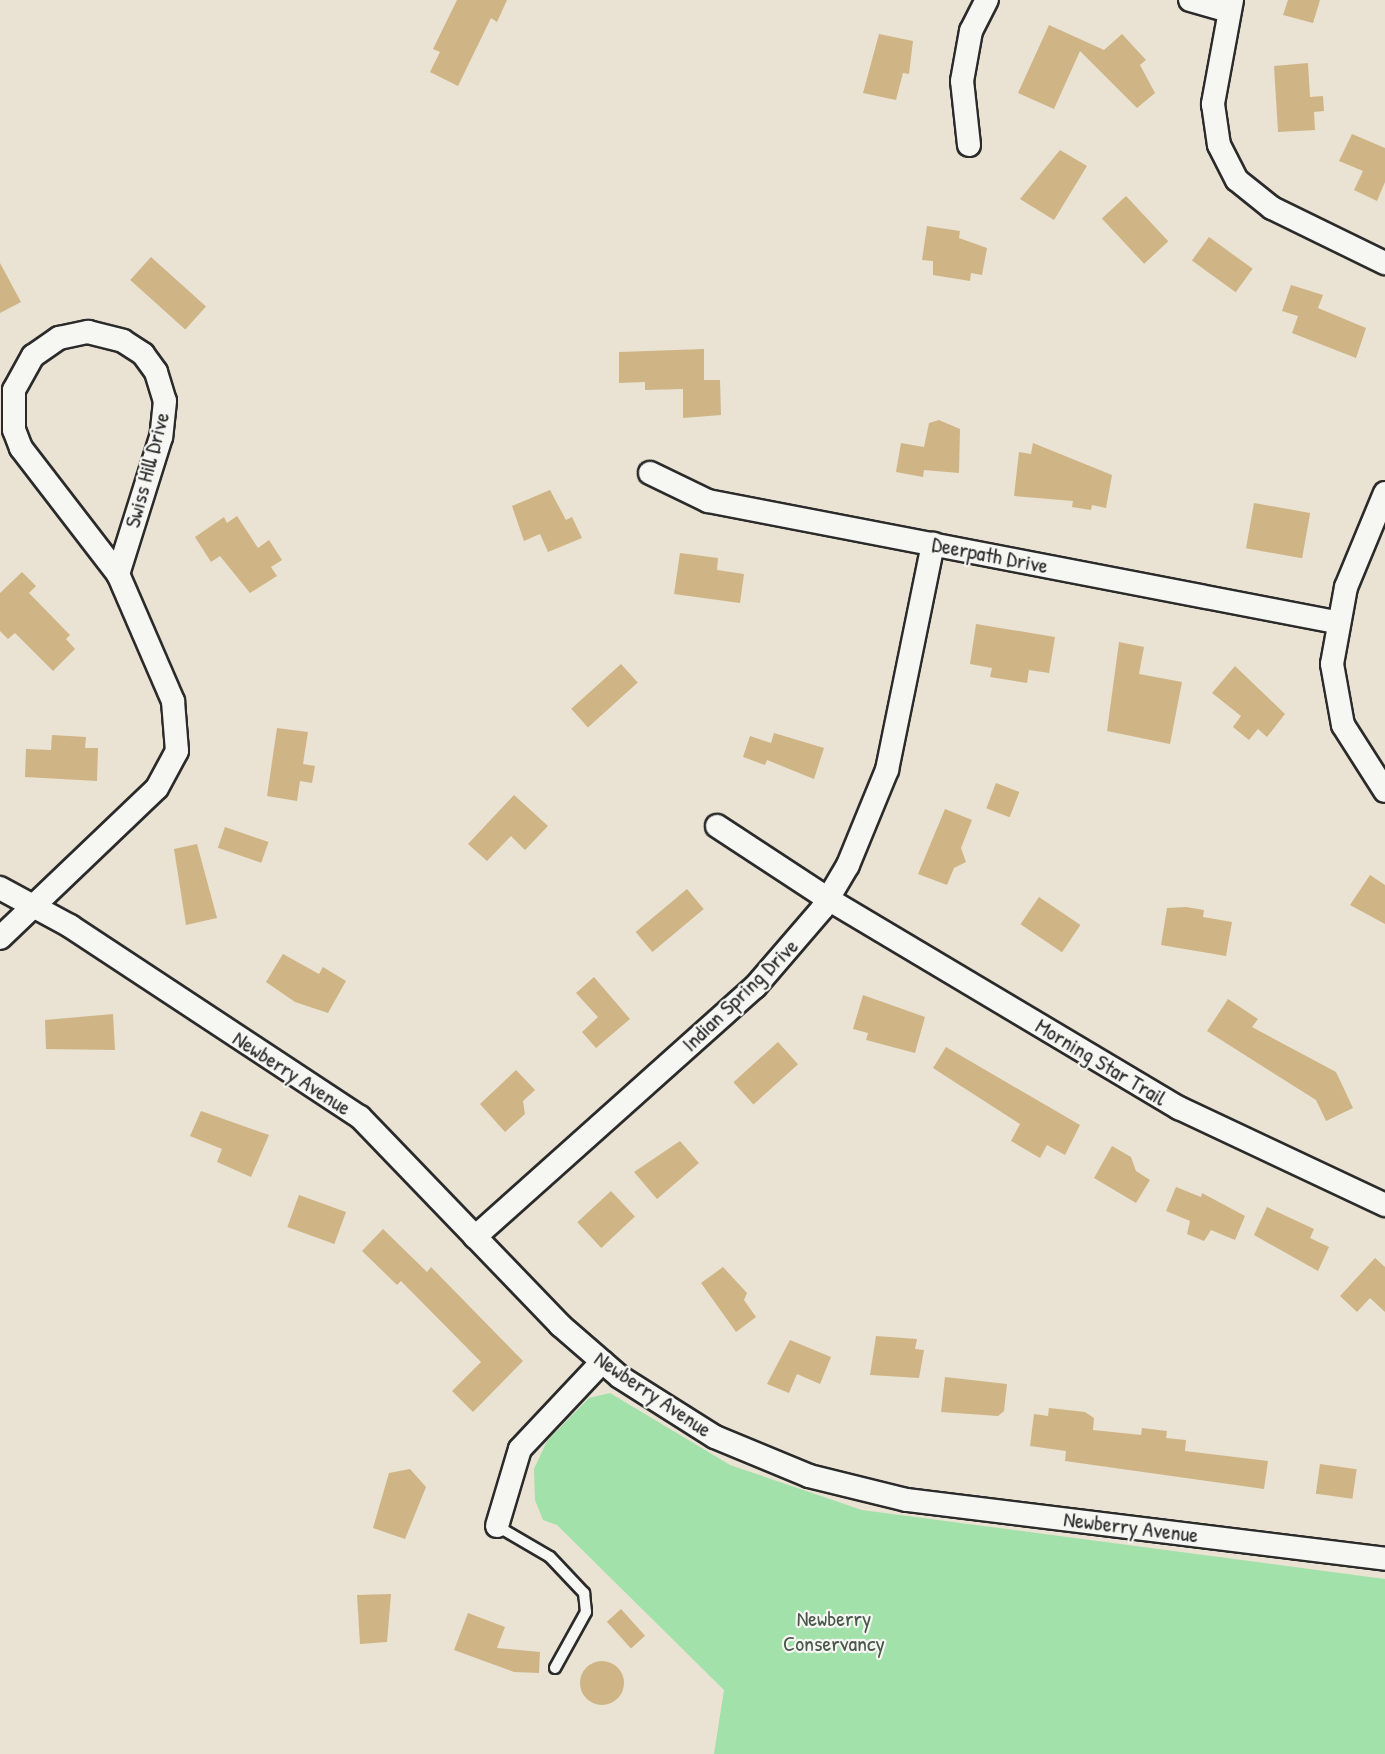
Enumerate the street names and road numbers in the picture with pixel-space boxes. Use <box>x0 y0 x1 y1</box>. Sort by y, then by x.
street label: Swiss Hill Drive <box>119 409 175 531</box>
street label: Deerpath Drive <box>930 531 1050 579</box>
street label: Indian Spring Drive <box>676 933 804 1057</box>
street label: Morning Star Trail <box>1031 1013 1171 1111</box>
street label: Newberry Avenue <box>228 1025 356 1121</box>
street label: Newberry Avenue <box>589 1345 717 1443</box>
street label: Newberry Avenue <box>1062 1506 1200 1548</box>

